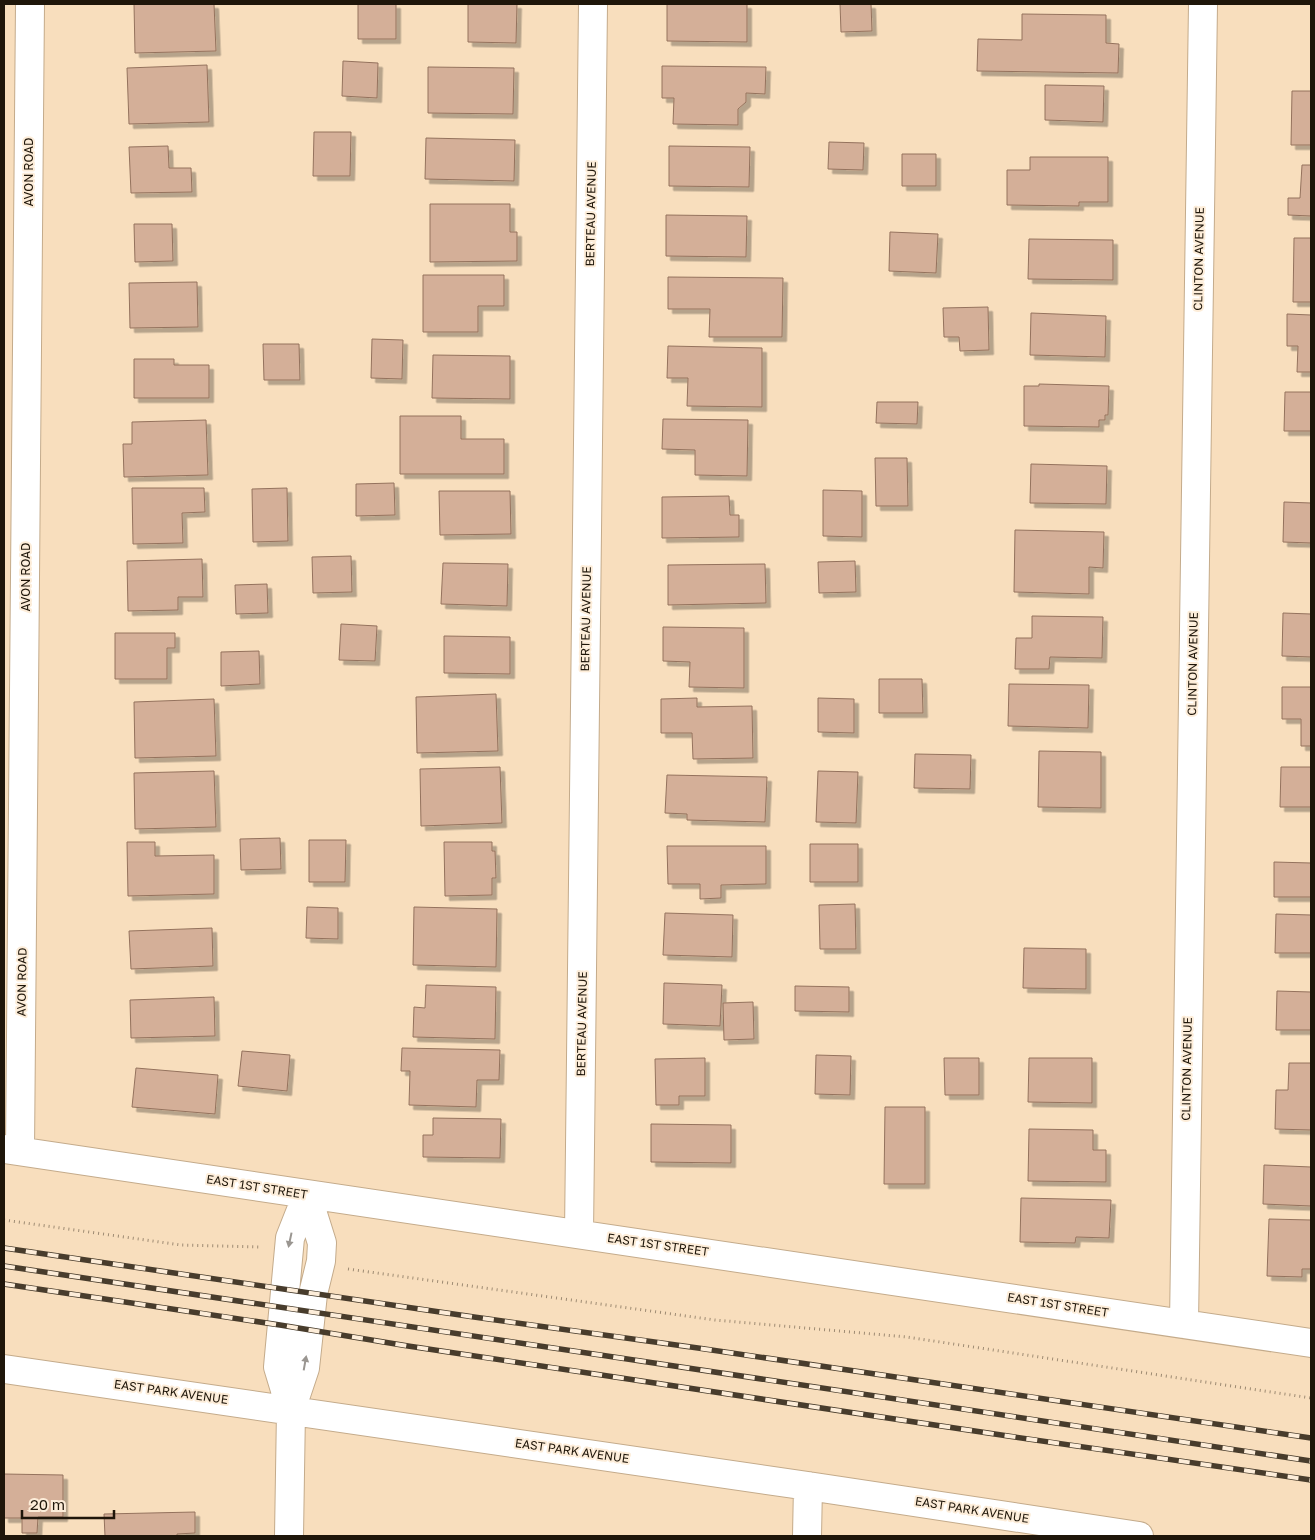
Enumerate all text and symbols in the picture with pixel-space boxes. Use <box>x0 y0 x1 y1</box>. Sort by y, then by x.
street label: AVON ROAD <box>21 137 36 207</box>
street label: BERTEAU AVENUE <box>582 161 599 267</box>
street label: CLINTON AVENUE <box>1190 207 1207 311</box>
street label: AVON ROAD <box>18 542 33 612</box>
street label: BERTEAU AVENUE <box>577 566 594 672</box>
street label: CLINTON AVENUE <box>1184 612 1201 716</box>
street label: AVON ROAD <box>13 947 30 1017</box>
street label: BERTEAU AVENUE <box>573 971 590 1077</box>
street label: CLINTON AVENUE <box>1178 1017 1195 1121</box>
street label: EAST 1ST STREET <box>205 1171 309 1202</box>
street label: EAST 1ST STREET <box>606 1230 710 1259</box>
one-way arrow <box>286 1233 294 1249</box>
street label: EAST 1ST STREET <box>1006 1289 1110 1320</box>
one-way arrow <box>302 1355 310 1371</box>
street label: EAST PARK AVENUE <box>113 1376 229 1407</box>
street label: EAST PARK AVENUE <box>514 1435 630 1466</box>
scale bar <box>22 1488 115 1520</box>
street label: EAST PARK AVENUE <box>914 1493 1030 1526</box>
text: 20 m <box>30 1495 65 1513</box>

